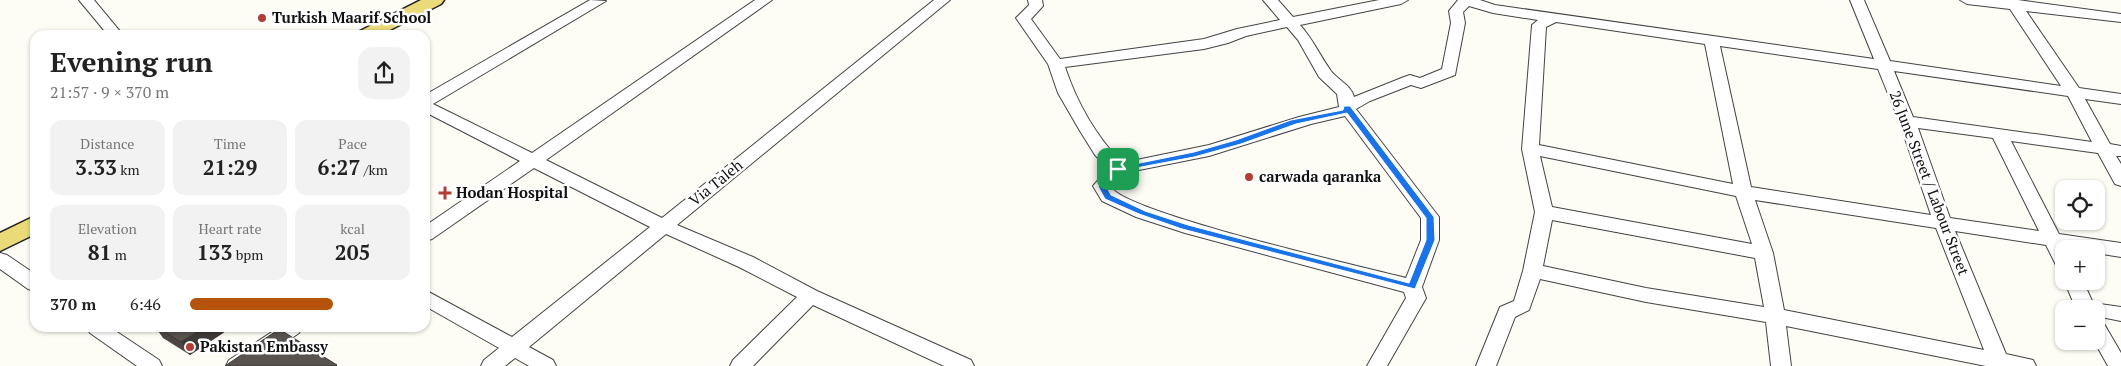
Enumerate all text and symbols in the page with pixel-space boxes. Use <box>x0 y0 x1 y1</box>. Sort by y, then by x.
place label: Turkish Maarif School <box>272 7 431 27</box>
marker: Turkish Maarif School <box>256 12 268 24</box>
text: Evening run <box>50 43 213 80</box>
button: share <box>358 47 410 99</box>
text: 21:57 · 9 × 370 m <box>50 81 169 103</box>
street label: 26 June Street / Labour Street <box>1885 87 1975 278</box>
text: Distance <box>80 134 134 153</box>
text: Time <box>214 134 246 153</box>
text: Pace <box>338 134 367 153</box>
pin <box>1097 148 1139 190</box>
text: 3.33 <box>75 153 117 181</box>
text: 21:29 <box>203 153 257 181</box>
text: 6:27 <box>317 153 360 181</box>
street label: Via Taleh <box>684 154 746 210</box>
icon: arrive <box>1104 155 1132 183</box>
text: km <box>117 160 140 179</box>
text: /km <box>360 160 388 179</box>
place label: carwada qaranka <box>1259 166 1382 186</box>
marker: carwada qaranka <box>1243 171 1255 183</box>
map controls <box>2055 180 2105 350</box>
button: locate <box>2055 180 2105 230</box>
place label: Hodan Hospital <box>456 182 568 202</box>
marker: Hodan Hospital <box>438 186 452 200</box>
text: Elevation <box>78 219 137 238</box>
text: Heart rate <box>199 219 261 238</box>
text: kcal <box>340 219 365 238</box>
text: 81 <box>88 238 111 266</box>
text: 133 <box>197 238 232 266</box>
text: 205 <box>335 238 370 266</box>
button: + <box>2055 240 2105 290</box>
text: m <box>111 245 127 264</box>
text: bpm <box>232 245 263 264</box>
text: 370 m <box>50 293 96 315</box>
text: 6:46 <box>130 293 161 315</box>
button: − <box>2055 300 2105 350</box>
place label: Pakistan Embassy <box>200 336 329 356</box>
marker: Pakistan Embassy <box>184 341 196 353</box>

